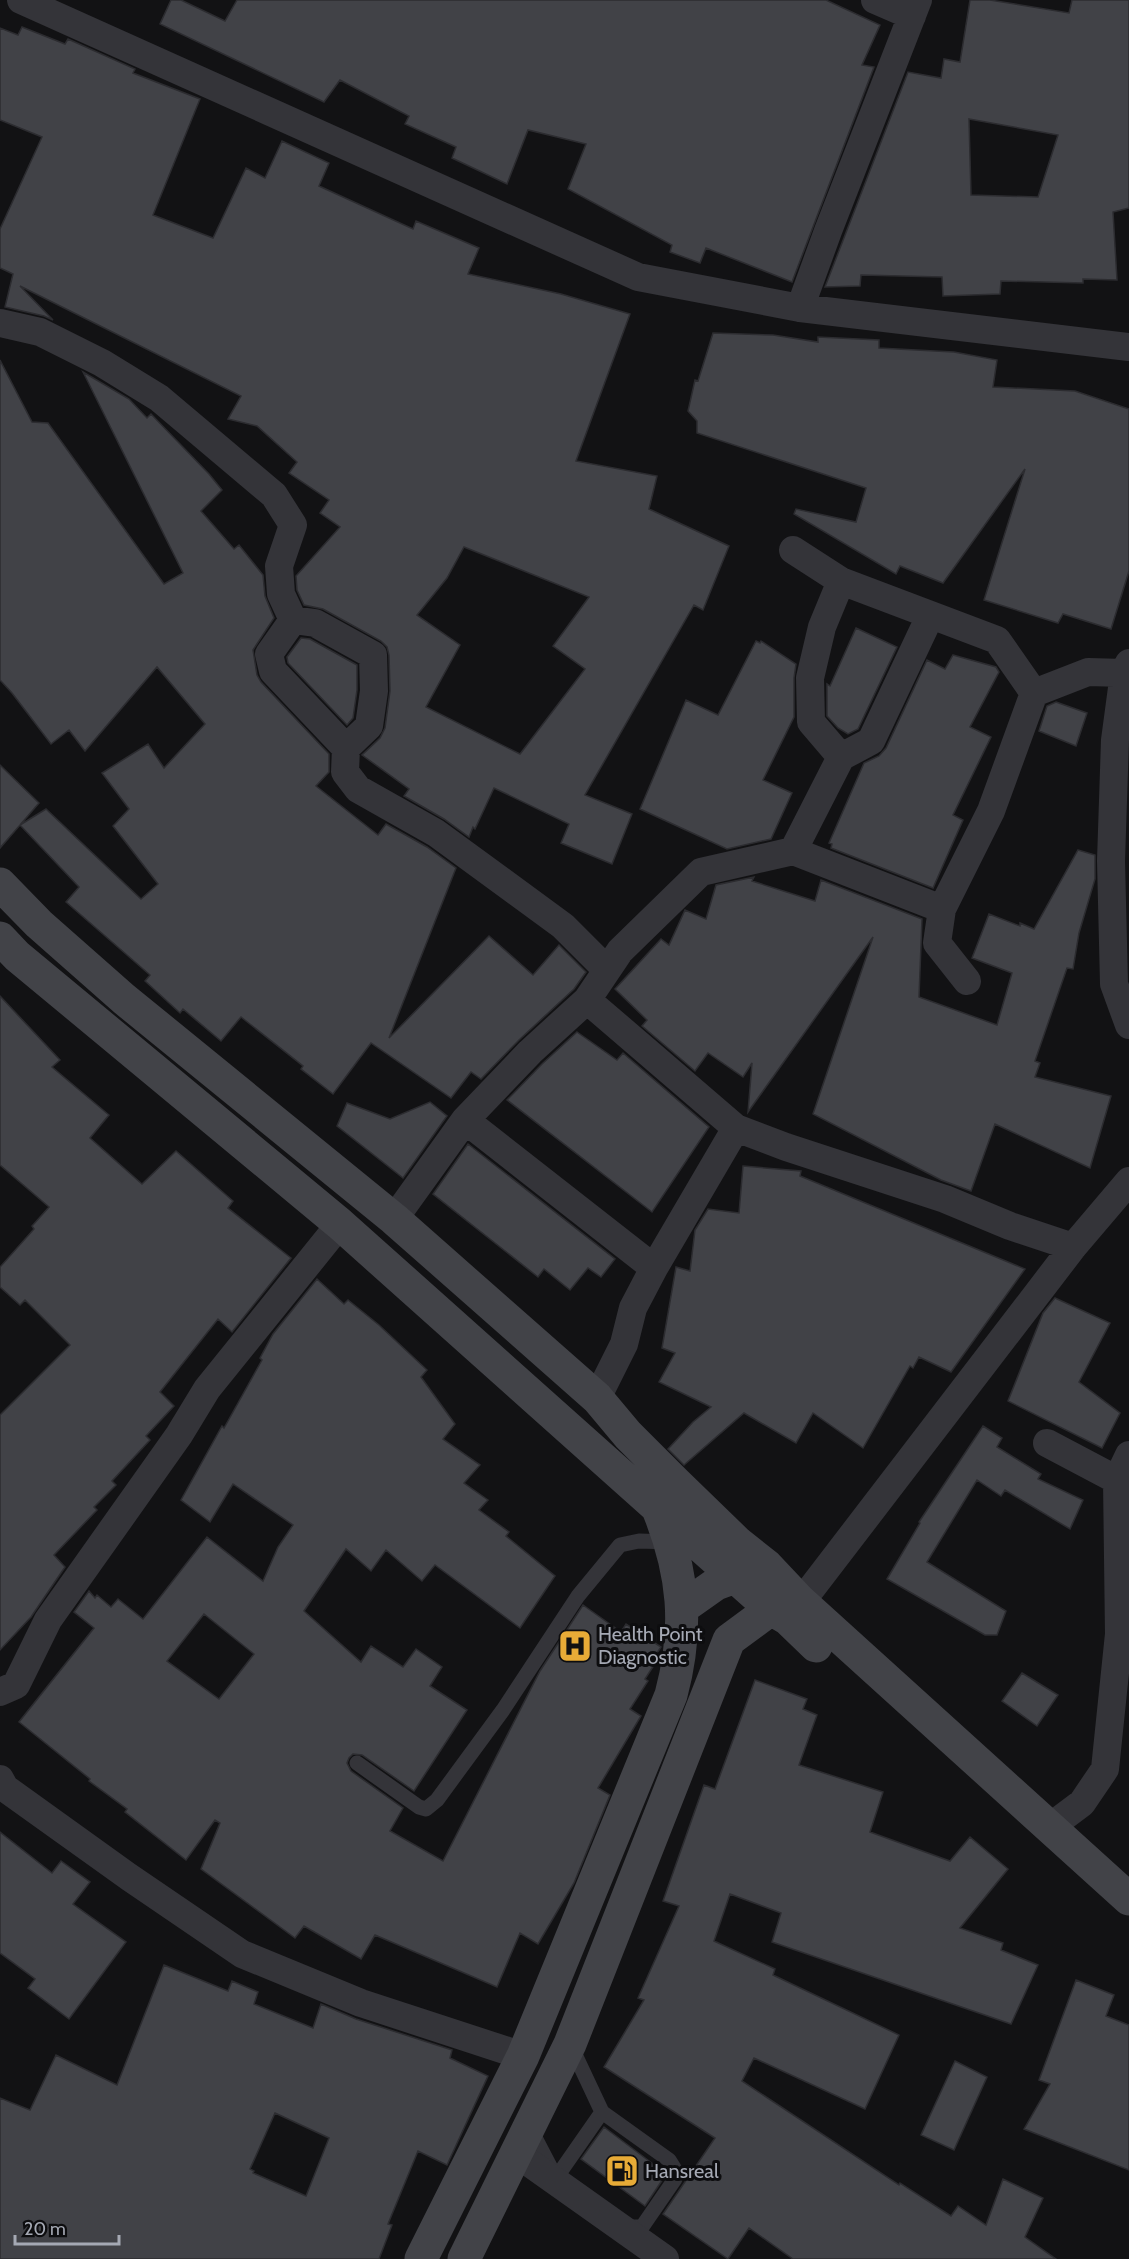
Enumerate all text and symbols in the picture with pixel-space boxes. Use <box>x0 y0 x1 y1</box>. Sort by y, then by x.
place label: Health Point Diagnostic <box>598 1622 703 1669</box>
hospital icon: Health Point Diagnostic <box>557 1628 593 1664</box>
fuel station icon: Hansreal <box>604 2153 640 2189</box>
place label: Hansreal <box>645 2159 719 2183</box>
scale bar <box>15 2208 118 2246</box>
text: 20 m <box>24 2218 66 2240</box>

